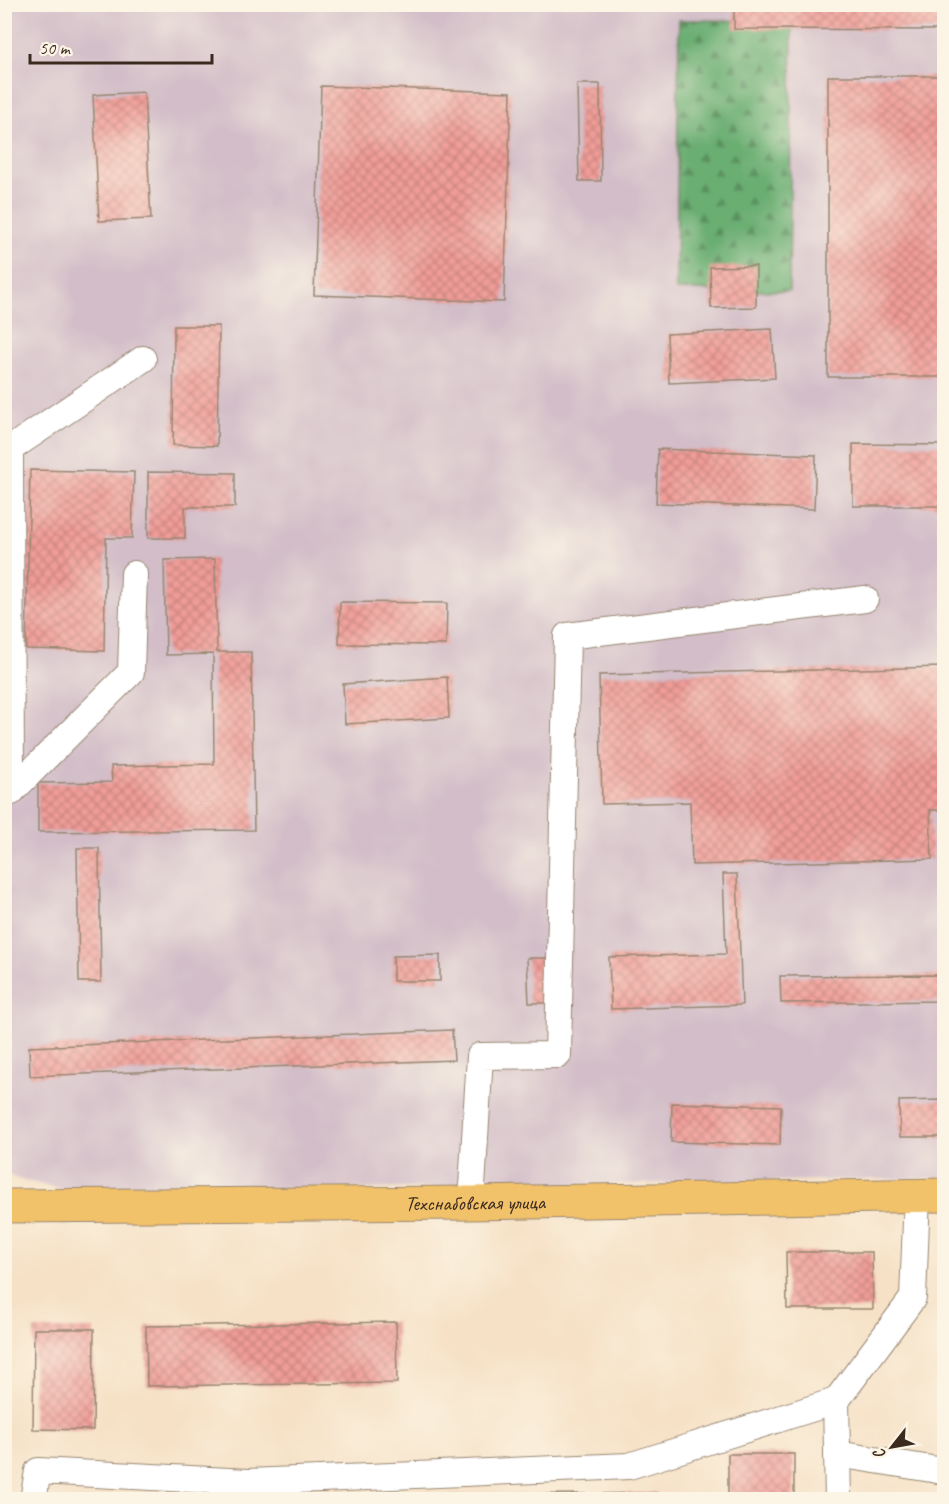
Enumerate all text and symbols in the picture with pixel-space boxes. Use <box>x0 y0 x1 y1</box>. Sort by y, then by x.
scale bar <box>30 27 212 65</box>
text: 50 m <box>39 37 72 59</box>
street label: Техснабовская улица <box>405 1189 547 1216</box>
north arrow <box>862 1417 922 1477</box>
text: С <box>868 1444 891 1463</box>

